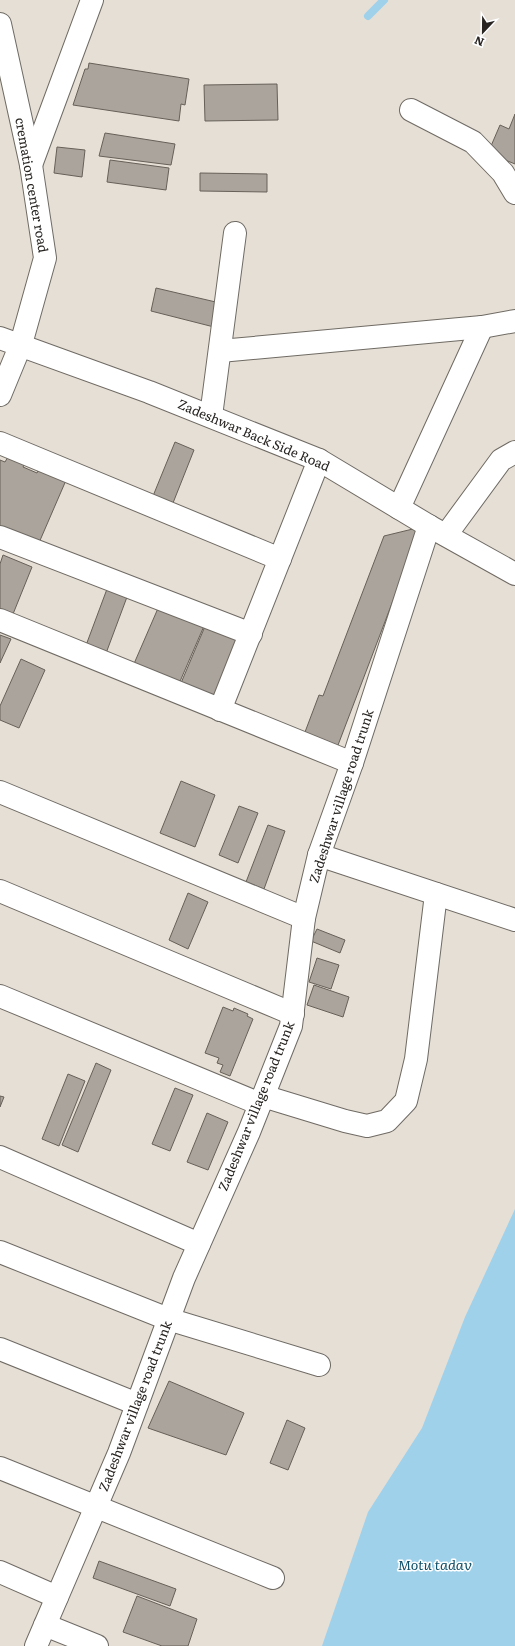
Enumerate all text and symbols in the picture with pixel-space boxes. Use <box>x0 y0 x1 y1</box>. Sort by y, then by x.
north arrow <box>463 12 503 52</box>
text: N <box>472 33 486 51</box>
street label: cremation center road <box>11 116 54 254</box>
street label: Zadeshwar Back Side Road <box>175 394 333 475</box>
street label: Zadeshwar village road trunk <box>303 706 378 885</box>
street label: Zadeshwar village road trunk <box>213 1017 299 1194</box>
street label: Zadeshwar village road trunk <box>93 1317 176 1494</box>
water label: Motu tadav <box>398 1554 472 1574</box>

